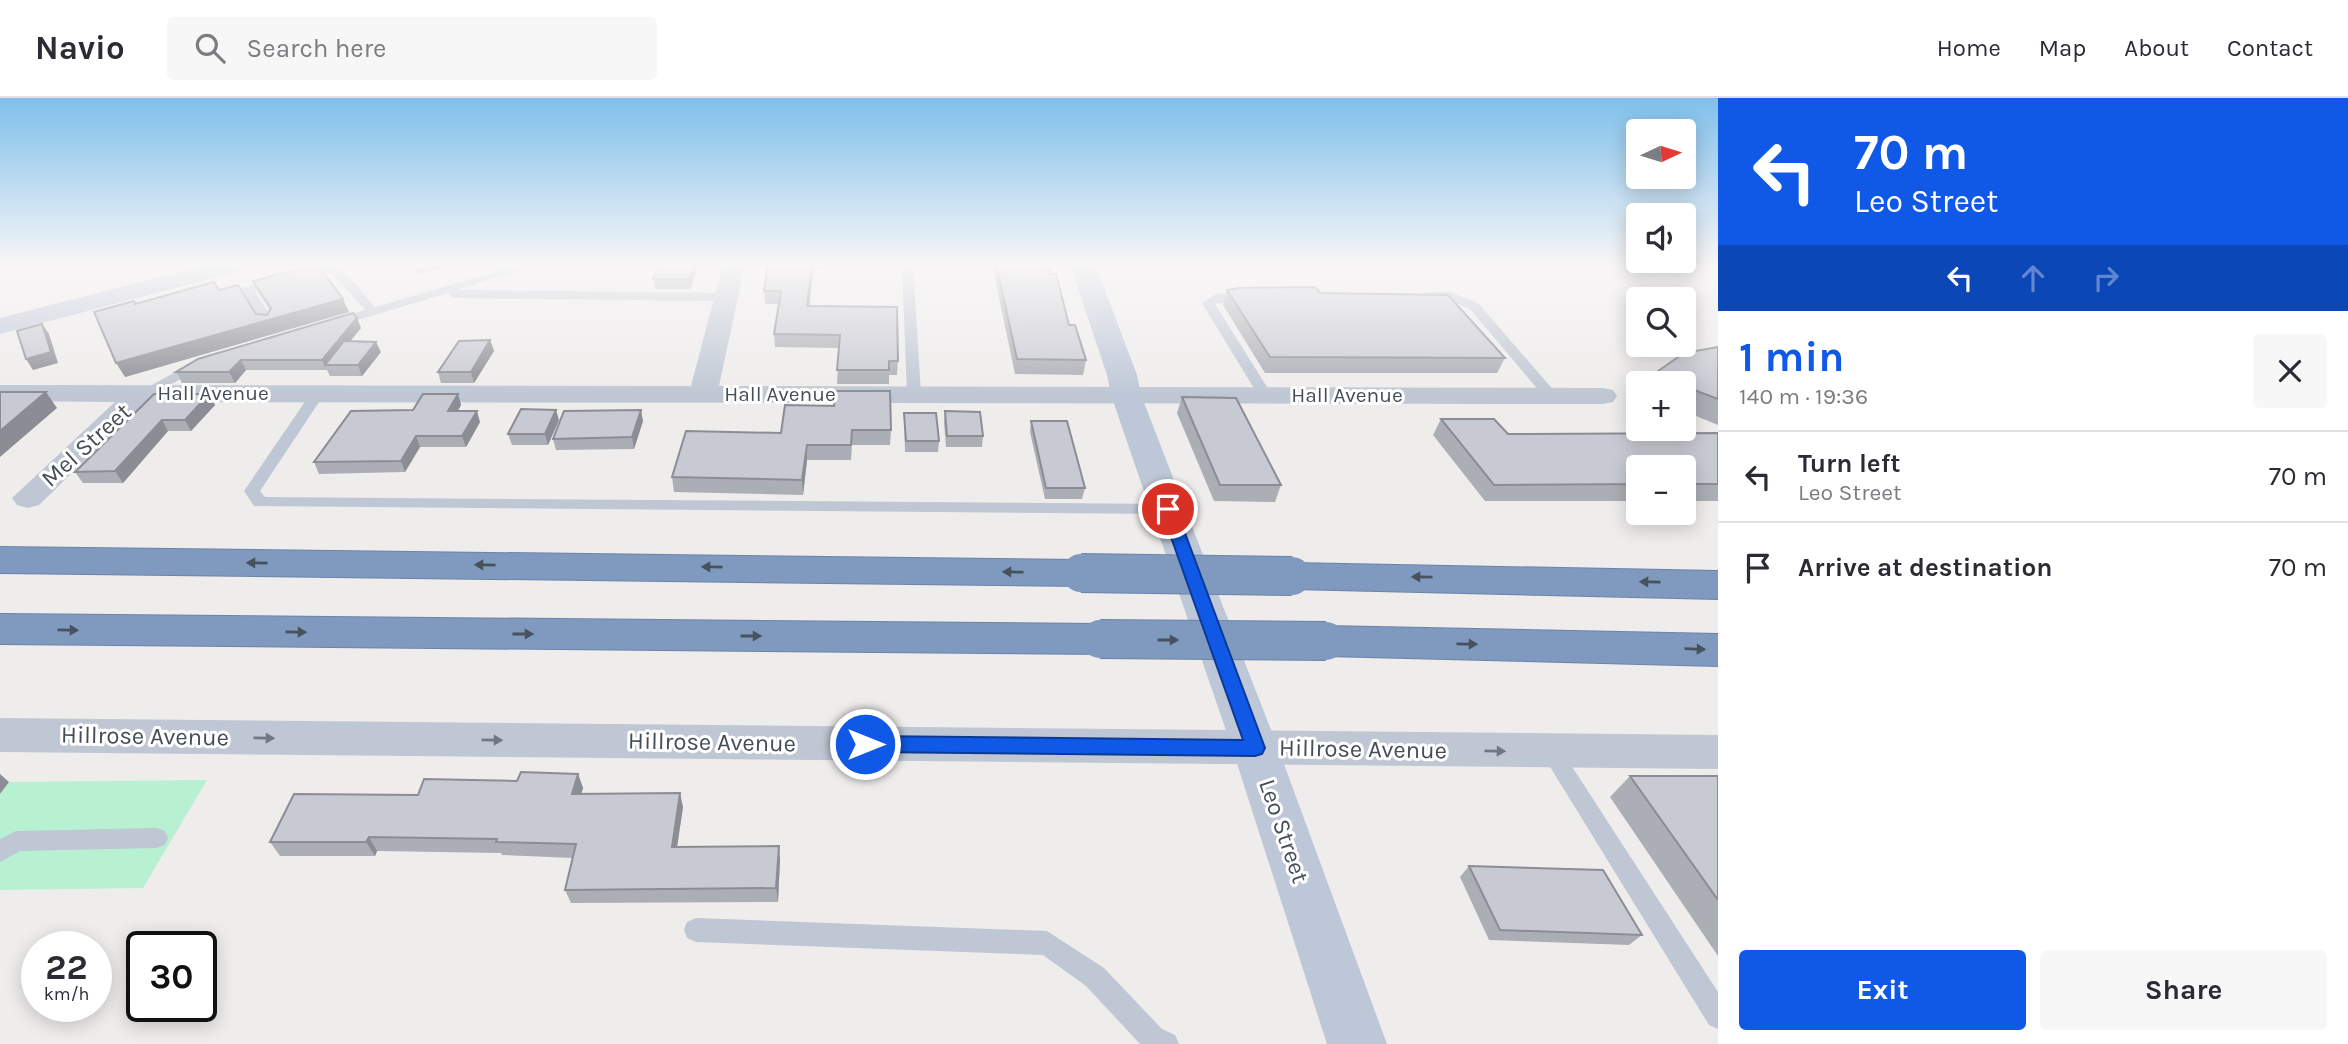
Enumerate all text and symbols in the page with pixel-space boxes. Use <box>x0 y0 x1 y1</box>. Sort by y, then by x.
search box <box>167 17 657 80</box>
text: Navio <box>35 29 125 67</box>
icon: search <box>191 29 229 67</box>
text: Search here <box>247 33 386 64</box>
text: Home <box>1937 34 2001 62</box>
text: Map <box>2039 34 2086 62</box>
text: About <box>2124 34 2189 62</box>
text: Contact <box>2227 34 2313 62</box>
north arrow <box>1626 119 1696 189</box>
map controls <box>1626 119 1696 525</box>
text: 70 m <box>1854 124 1968 181</box>
icon: left <box>1739 126 1830 217</box>
text: Leo Street <box>1854 183 1998 220</box>
button: sound <box>1626 203 1696 273</box>
icon: left <box>1941 259 1979 297</box>
icon: ahead <box>2014 259 2052 297</box>
icon: right <box>2087 259 2125 297</box>
button: search <box>1626 287 1696 357</box>
text: 1 min <box>1739 332 1844 382</box>
button: close <box>2253 334 2327 408</box>
button: + <box>1626 371 1696 441</box>
street label: Hall Avenue <box>157 381 269 405</box>
street label: Hall Avenue <box>724 382 836 406</box>
street label: Hall Avenue <box>1291 383 1403 407</box>
text: 140 m · 19:36 <box>1739 383 1868 410</box>
street label: Mel Street <box>35 397 137 493</box>
text: Turn left <box>1798 448 1900 479</box>
button: − <box>1626 455 1696 525</box>
icon: left <box>1739 458 1777 496</box>
text: 70 m <box>2269 461 2327 492</box>
pin <box>1138 479 1198 539</box>
text: Leo Street <box>1798 479 1902 506</box>
icon: arrive <box>1149 490 1187 528</box>
icon: arrive <box>1739 549 1777 587</box>
text: Arrive at destination <box>1798 552 2052 583</box>
text: 70 m <box>2269 552 2327 583</box>
one-way arrow <box>246 557 268 569</box>
one-way arrow <box>473 559 495 571</box>
one-way arrow <box>701 561 723 573</box>
one-way arrow <box>1002 566 1024 578</box>
one-way arrow <box>1411 571 1433 583</box>
one-way arrow <box>1639 576 1661 587</box>
one-way arrow <box>57 624 79 636</box>
one-way arrow <box>285 626 307 638</box>
one-way arrow <box>512 628 534 640</box>
one-way arrow <box>740 630 762 642</box>
one-way arrow <box>1157 634 1179 646</box>
one-way arrow <box>1457 638 1479 649</box>
one-way arrow <box>1684 643 1706 655</box>
position arrow <box>828 707 902 781</box>
street label: Hillrose Avenue <box>61 721 229 751</box>
street label: Hillrose Avenue <box>628 727 796 757</box>
one-way arrow <box>253 732 275 744</box>
one-way arrow <box>481 734 503 746</box>
street label: Hillrose Avenue <box>1279 734 1447 764</box>
one-way arrow <box>1484 745 1506 757</box>
street label: Leo Street <box>1253 775 1315 887</box>
speed limit sign: 30 <box>126 931 217 1022</box>
text: 22 <box>45 947 88 988</box>
button: Exit <box>1739 950 2026 1030</box>
button: Share <box>2040 950 2327 1030</box>
text: km/h <box>44 983 89 1005</box>

